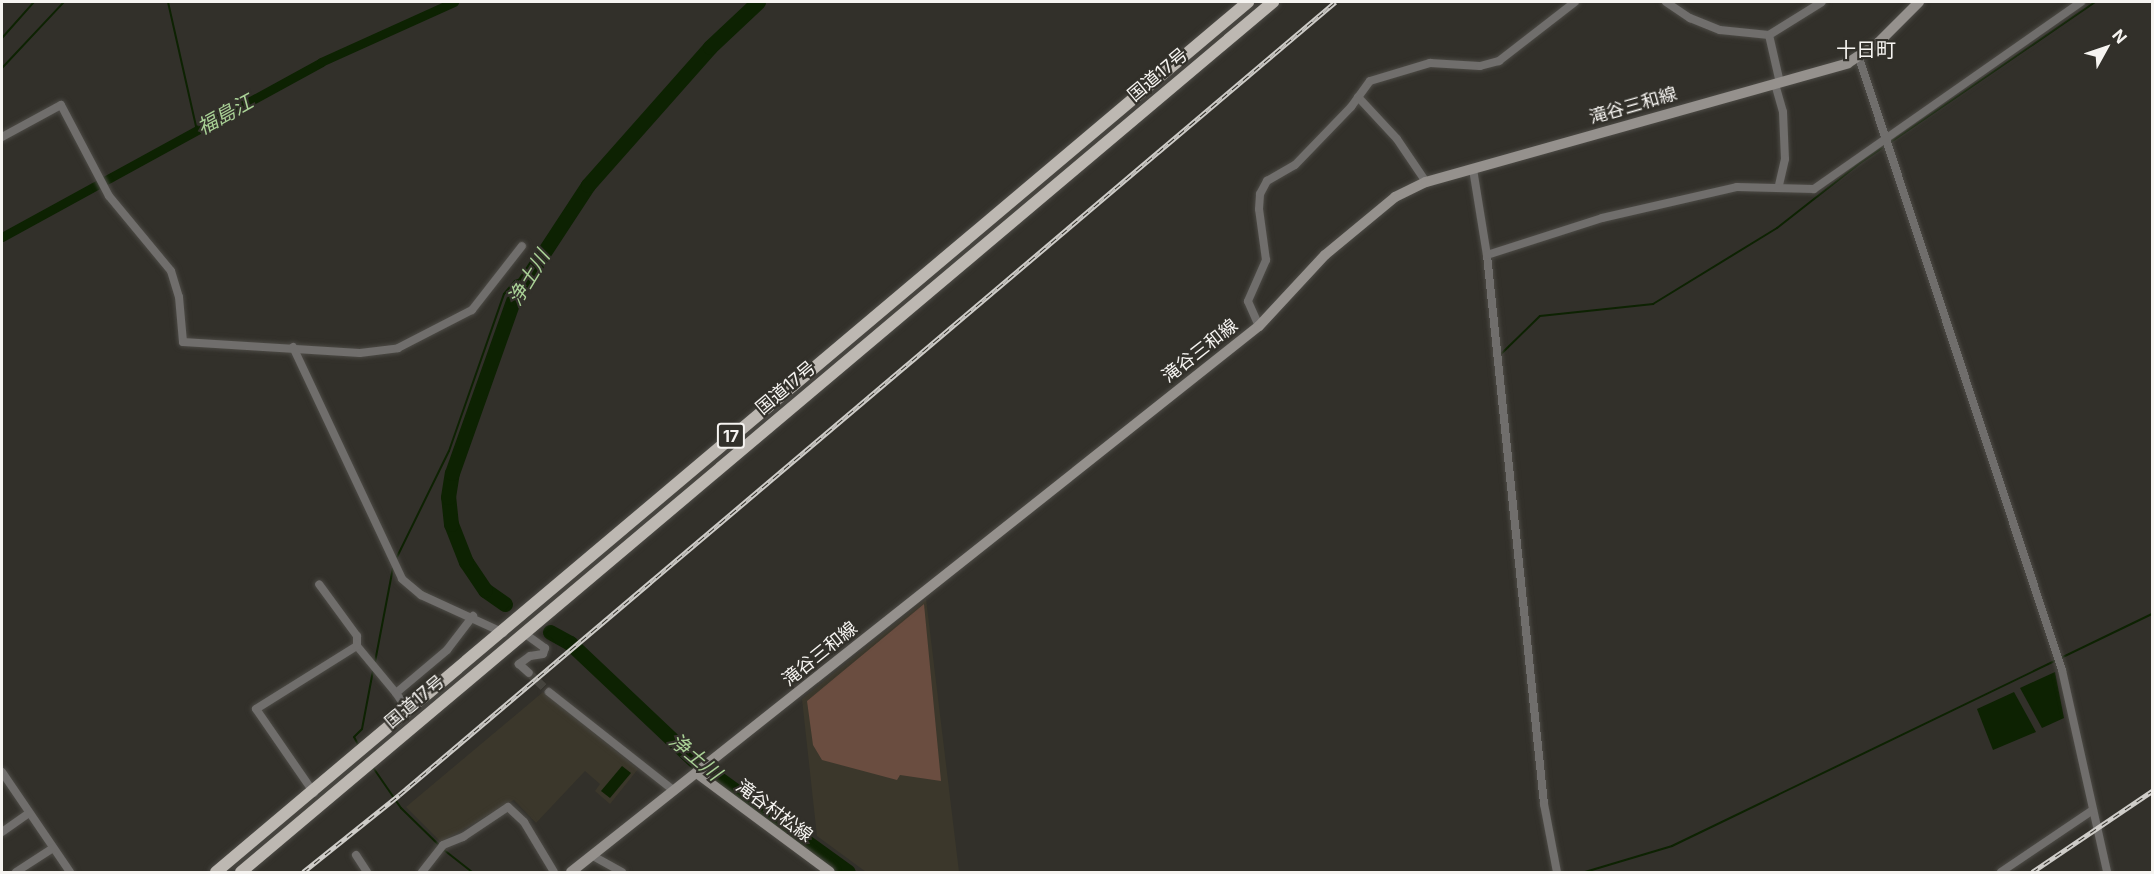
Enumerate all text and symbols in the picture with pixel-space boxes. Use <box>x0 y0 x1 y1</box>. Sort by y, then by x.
north arrow <box>2076 18 2136 78</box>
text: N <box>2108 25 2131 48</box>
district label: 十日町 <box>1836 38 1896 62</box>
street label: 国道17号 <box>1124 44 1192 106</box>
street label: 滝谷三和線 <box>1587 83 1679 129</box>
water label: 福島江 <box>193 90 257 140</box>
water label: 浄土川 <box>503 246 555 310</box>
street label: 滝谷三和線 <box>1158 315 1242 387</box>
street label: 国道17号 <box>752 357 820 419</box>
road number: 17 <box>716 423 746 449</box>
street label: 滝谷三和線 <box>778 617 862 691</box>
street label: 国道17号 <box>381 671 449 733</box>
water label: 浄土川 <box>664 729 726 785</box>
street label: 滝谷村松線 <box>732 775 816 847</box>

